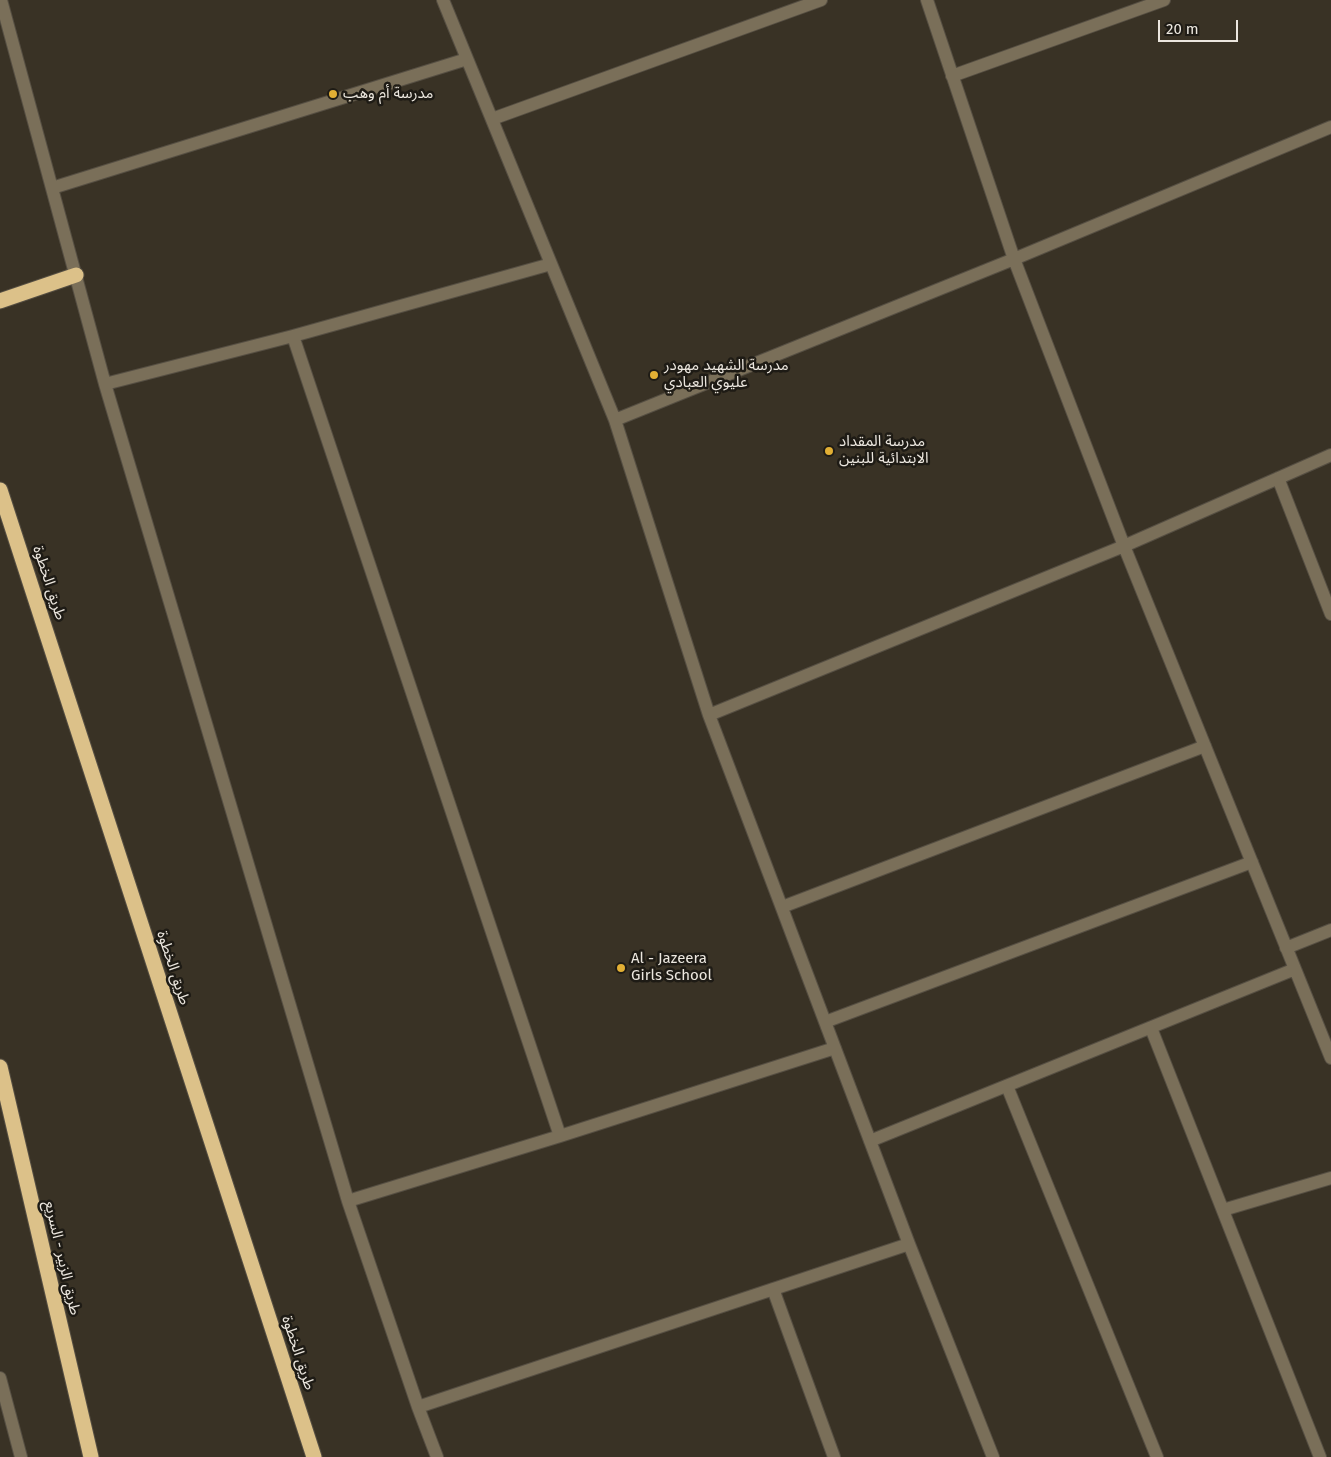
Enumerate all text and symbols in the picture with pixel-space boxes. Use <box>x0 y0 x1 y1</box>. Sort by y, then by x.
scale bar <box>1161 10 1241 42</box>
text: 20 m <box>1166 20 1199 38</box>
place label: مدرسة أم وهب <box>343 85 433 103</box>
marker: مدرسة أم وهب <box>327 88 339 100</box>
place label: مدرسة الشهيد مهودر عليوي العبادي <box>664 357 789 392</box>
marker: مدرسة الشهيد مهودر عليوي العبادي <box>648 369 660 381</box>
place label: مدرسة المقداد الابتدائية للبنين <box>839 433 929 468</box>
marker: مدرسة المقداد الابتدائية للبنين <box>823 445 835 457</box>
street label: طريق الخطوة <box>29 544 69 622</box>
street label: طريق الخطوة <box>153 929 193 1007</box>
place label: Al - Jazeera Girls School <box>631 950 712 985</box>
marker: Al - Jazeera Girls School <box>615 962 627 974</box>
street label: طريق الزبير - السريع <box>40 1199 84 1317</box>
street label: طريق الخطوة <box>278 1314 318 1392</box>

